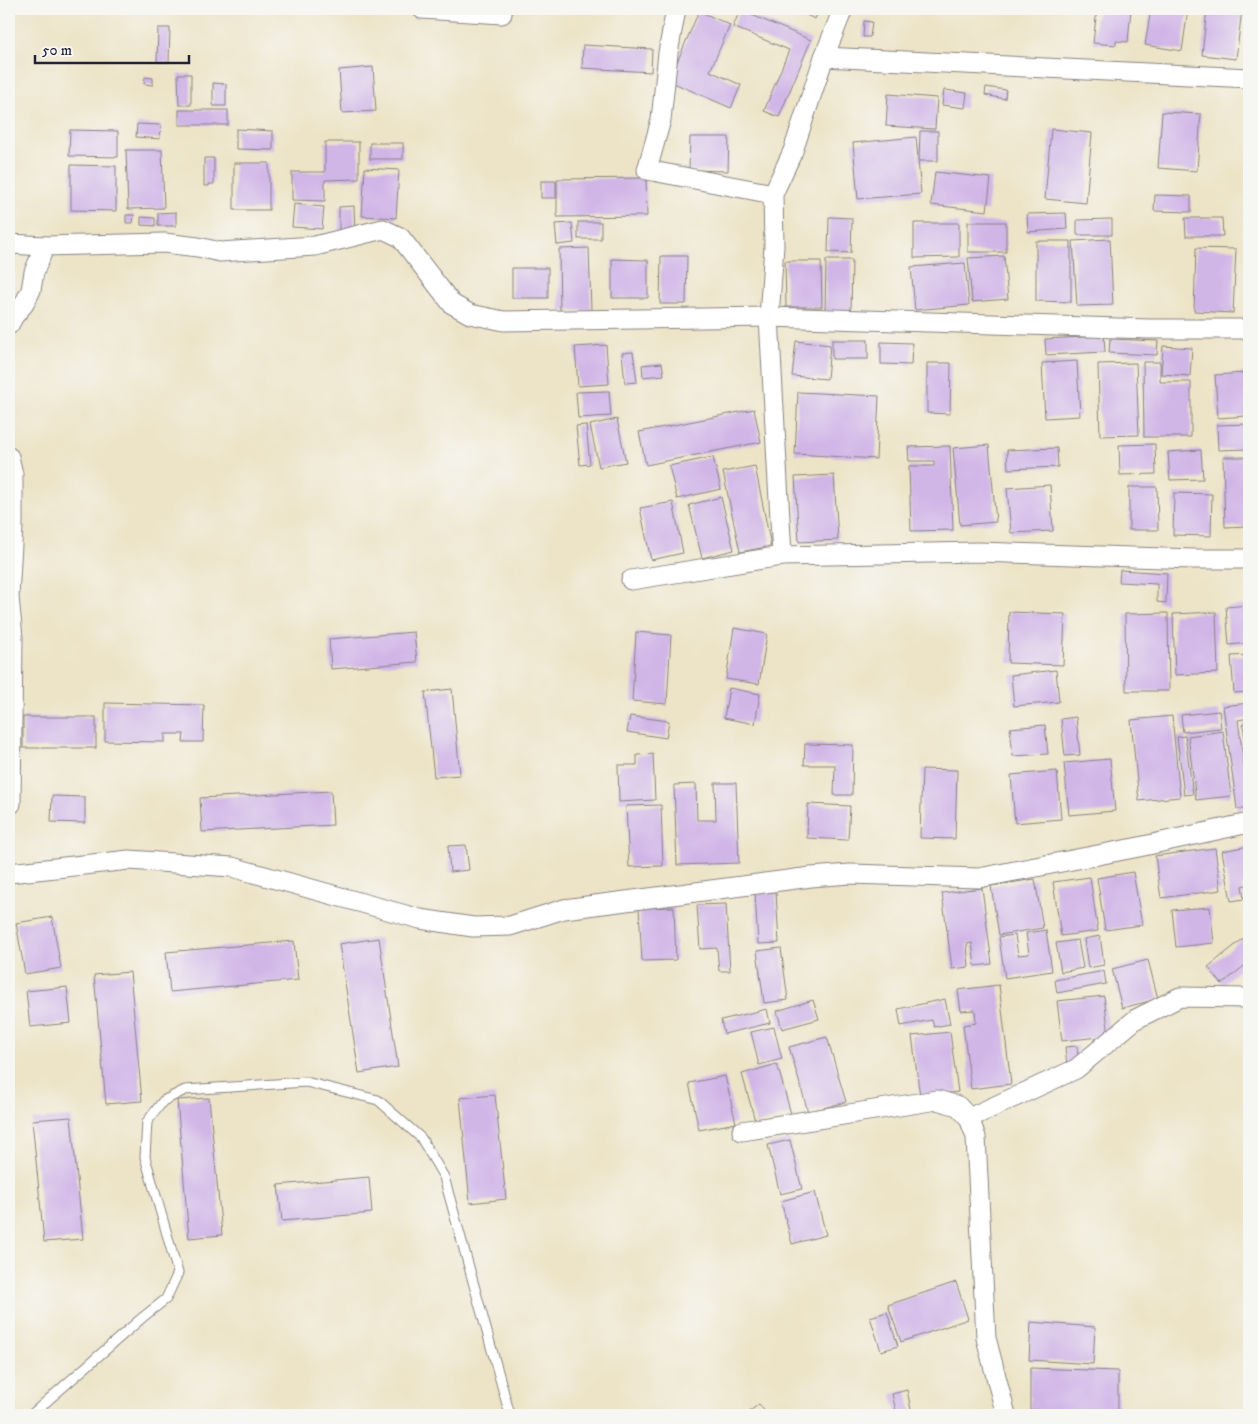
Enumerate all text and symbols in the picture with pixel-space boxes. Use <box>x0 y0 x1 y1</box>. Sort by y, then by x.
scale bar <box>35 32 189 64</box>
text: 50 m <box>42 41 72 60</box>

